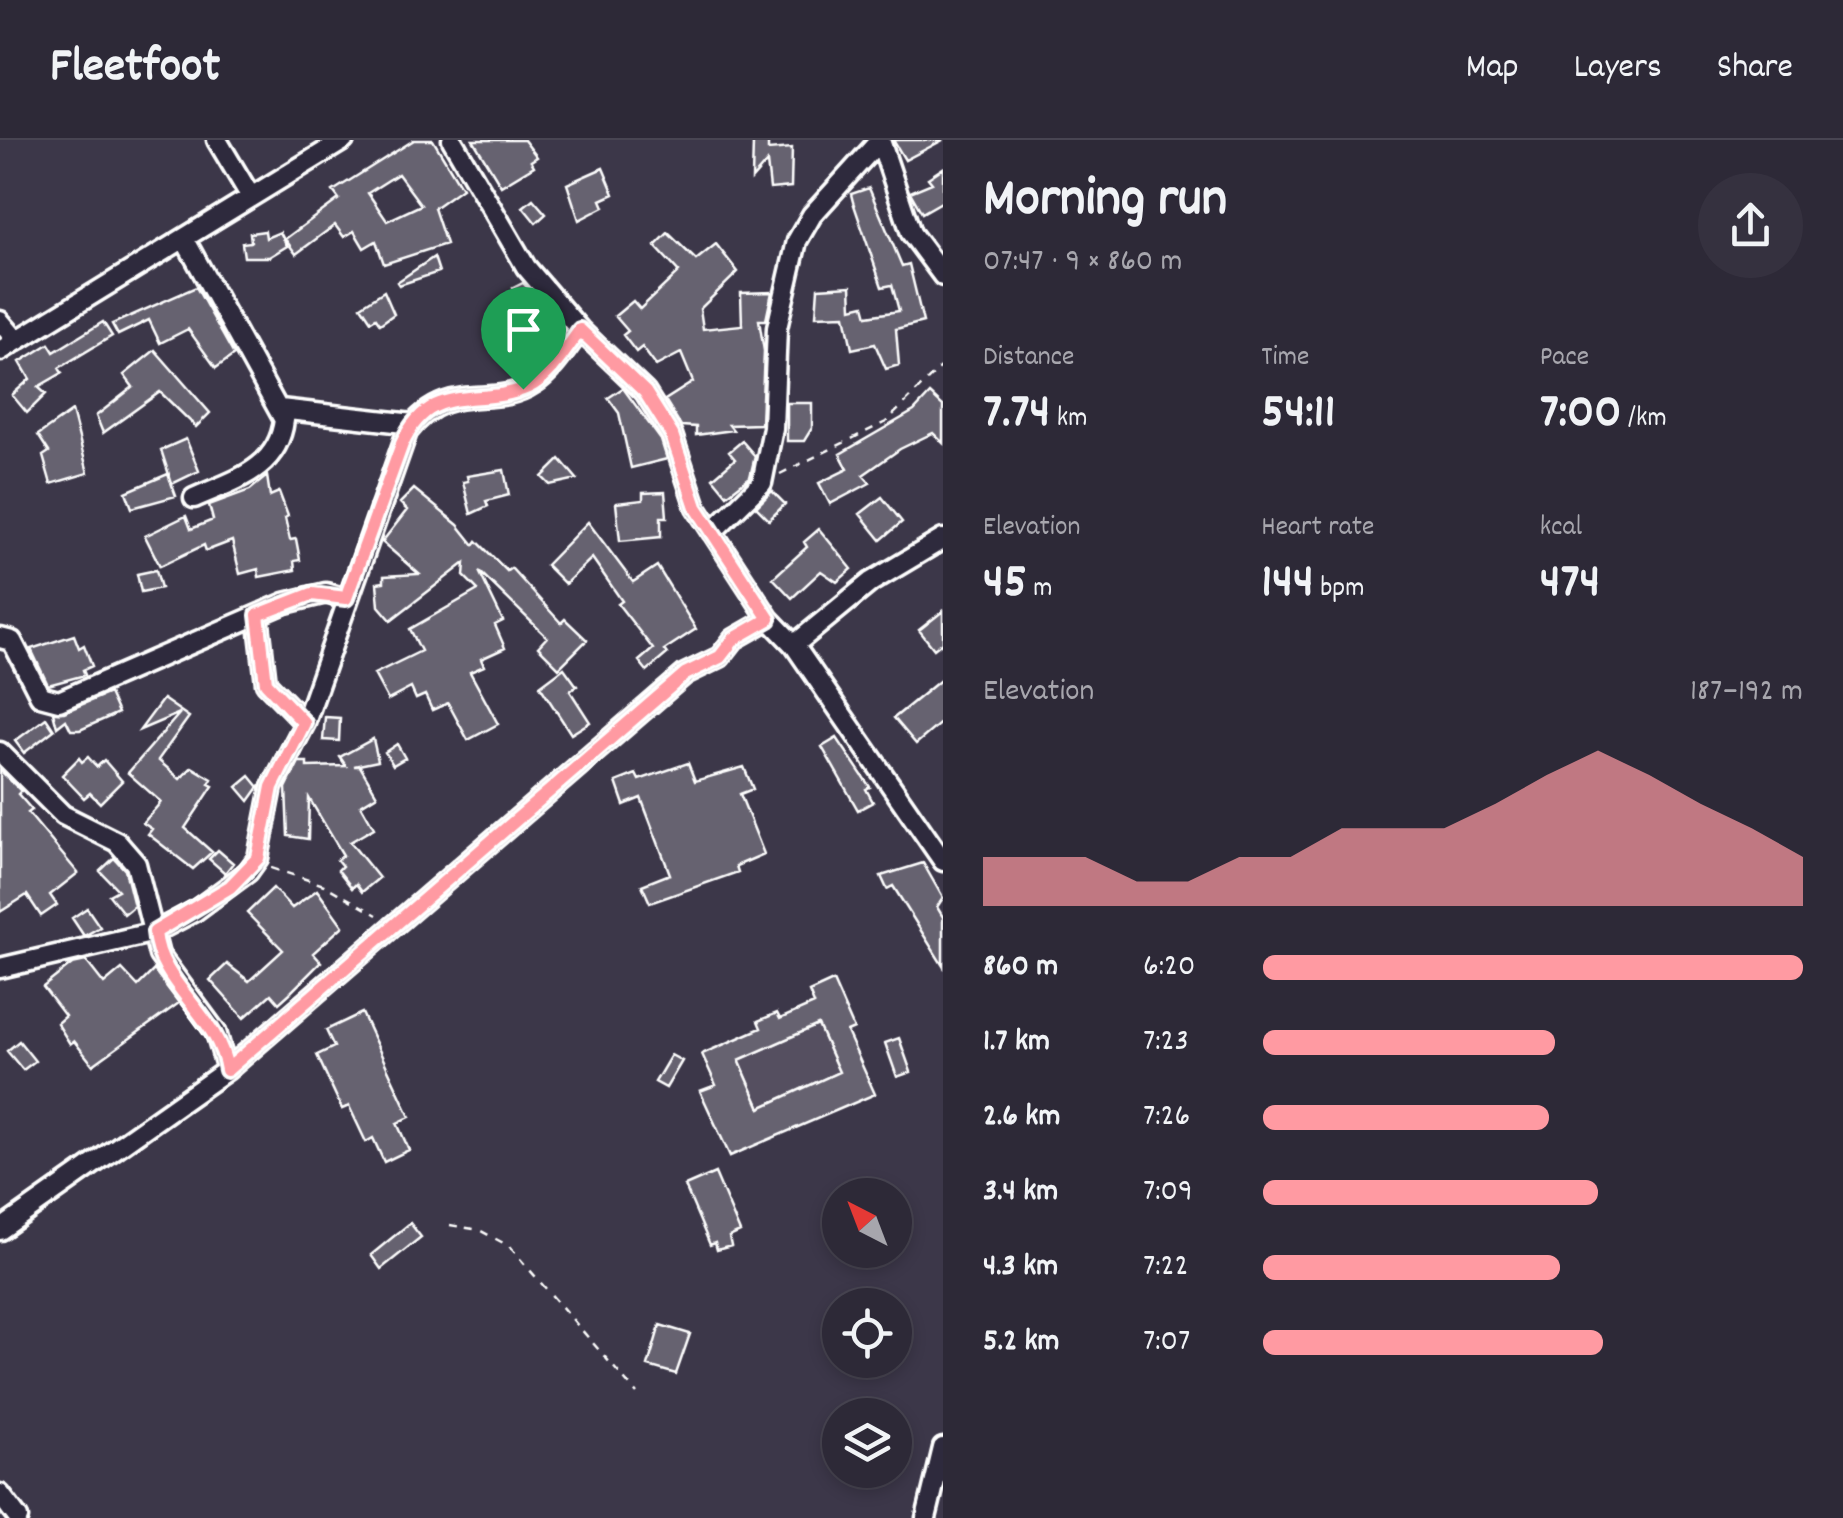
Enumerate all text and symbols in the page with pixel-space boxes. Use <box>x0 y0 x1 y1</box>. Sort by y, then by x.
text: Fleetfoot <box>50 35 220 104</box>
text: Map <box>1466 44 1519 94</box>
text: Layers <box>1574 44 1662 94</box>
text: Share <box>1717 44 1793 94</box>
text: Morning run <box>983 163 1227 242</box>
button: share <box>1698 173 1803 278</box>
text: 07:47 · 9 × 860 m <box>983 240 1183 286</box>
pin <box>481 287 566 390</box>
icon: arrive <box>496 302 551 357</box>
text: Distance <box>983 339 1074 379</box>
text: Time <box>1261 339 1309 379</box>
text: Pace <box>1540 339 1589 379</box>
text: 7.74 <box>983 379 1050 451</box>
text: 54:11 <box>1261 379 1335 451</box>
text: 7:00 <box>1540 379 1622 451</box>
text: km <box>1050 400 1088 440</box>
text: /km <box>1622 400 1667 440</box>
text: Elevation <box>983 509 1080 549</box>
text: Heart rate <box>1261 509 1374 549</box>
text: kcal <box>1540 509 1582 549</box>
text: 45 <box>983 549 1027 621</box>
text: 144 <box>1261 549 1314 621</box>
text: 474 <box>1540 549 1600 621</box>
text: m <box>1027 570 1053 610</box>
text: bpm <box>1314 570 1364 610</box>
text: Elevation <box>983 670 1094 716</box>
text: 187–192 m <box>1690 670 1803 716</box>
text: 860 m <box>983 945 1058 991</box>
text: 6:20 <box>1143 945 1195 991</box>
text: 1.7 km <box>983 1020 1050 1066</box>
text: 7:23 <box>1143 1020 1189 1066</box>
text: 2.6 km <box>983 1095 1060 1141</box>
text: 7:26 <box>1143 1095 1190 1141</box>
text: 3.4 km <box>983 1170 1058 1216</box>
text: 7:09 <box>1143 1170 1193 1216</box>
north arrow <box>822 1178 912 1268</box>
map controls <box>822 1178 912 1488</box>
text: 4.3 km <box>983 1245 1058 1291</box>
text: 7:22 <box>1143 1245 1189 1291</box>
button: locate <box>822 1288 912 1378</box>
text: 5.2 km <box>983 1320 1060 1366</box>
text: 7:07 <box>1143 1320 1190 1366</box>
button: layers <box>822 1398 912 1488</box>

